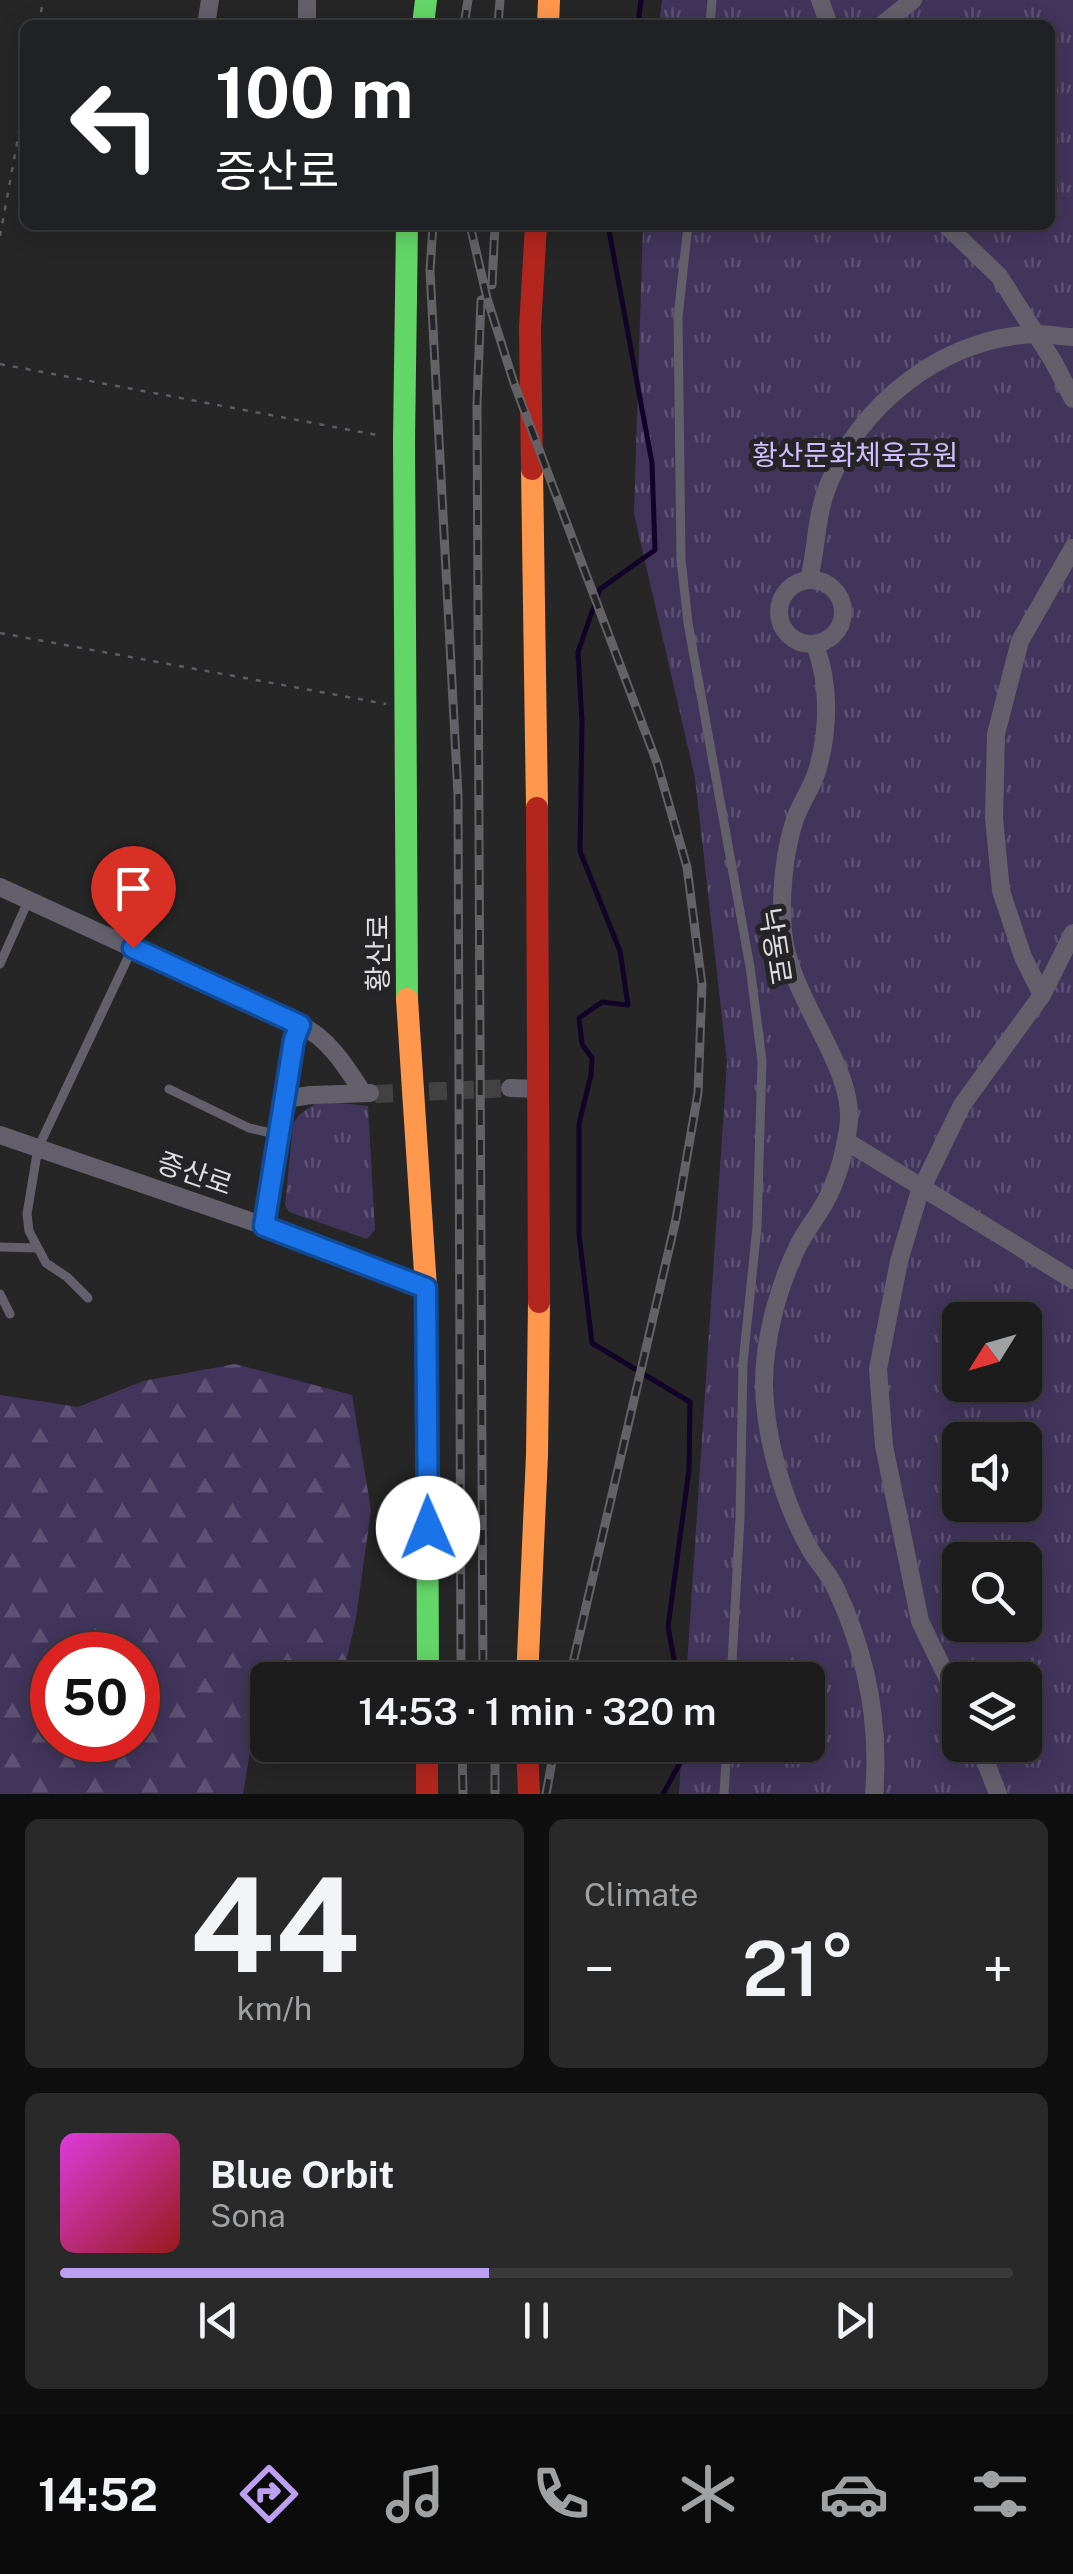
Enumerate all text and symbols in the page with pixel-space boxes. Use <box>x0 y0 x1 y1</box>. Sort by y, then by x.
text: 100 m <box>215 51 413 134</box>
icon: left <box>50 60 180 190</box>
text: 증산로 <box>215 144 339 197</box>
park label: 황산문화체육공원 <box>752 438 958 471</box>
pin <box>91 846 176 949</box>
icon: arrive <box>106 861 161 916</box>
street label: 낙동로 <box>754 905 798 987</box>
street label: 황산로 <box>361 914 394 992</box>
street label: 증산로 <box>153 1145 237 1201</box>
north arrow <box>942 1302 1042 1402</box>
map controls <box>942 1302 1042 1762</box>
button: sound <box>942 1422 1042 1522</box>
position arrow <box>376 1476 480 1580</box>
button: search <box>942 1542 1042 1642</box>
speed limit sign: 50 <box>30 1632 160 1762</box>
button: layers <box>942 1662 1042 1762</box>
text: 14:53 · 1 min · 320 m <box>358 1689 717 1734</box>
text: 44 <box>189 1849 360 2001</box>
text: Climate <box>584 1876 698 1913</box>
text: 21° <box>742 1925 855 2013</box>
text: − <box>584 1937 615 2001</box>
text: + <box>983 1937 1013 2001</box>
text: km/h <box>237 1990 312 2027</box>
text: Blue Orbit <box>210 2152 394 2197</box>
text: Sona <box>210 2197 286 2234</box>
icon: previous <box>191 2293 246 2348</box>
icon: pause <box>509 2293 564 2348</box>
icon: next <box>827 2293 882 2348</box>
icon: directions <box>234 2459 304 2529</box>
icon: music <box>380 2459 450 2529</box>
icon: phone <box>526 2459 596 2529</box>
icon: climate <box>673 2459 743 2529</box>
icon: car <box>819 2459 889 2529</box>
icon: filters <box>965 2459 1035 2529</box>
text: 14:52 <box>38 2468 158 2521</box>

